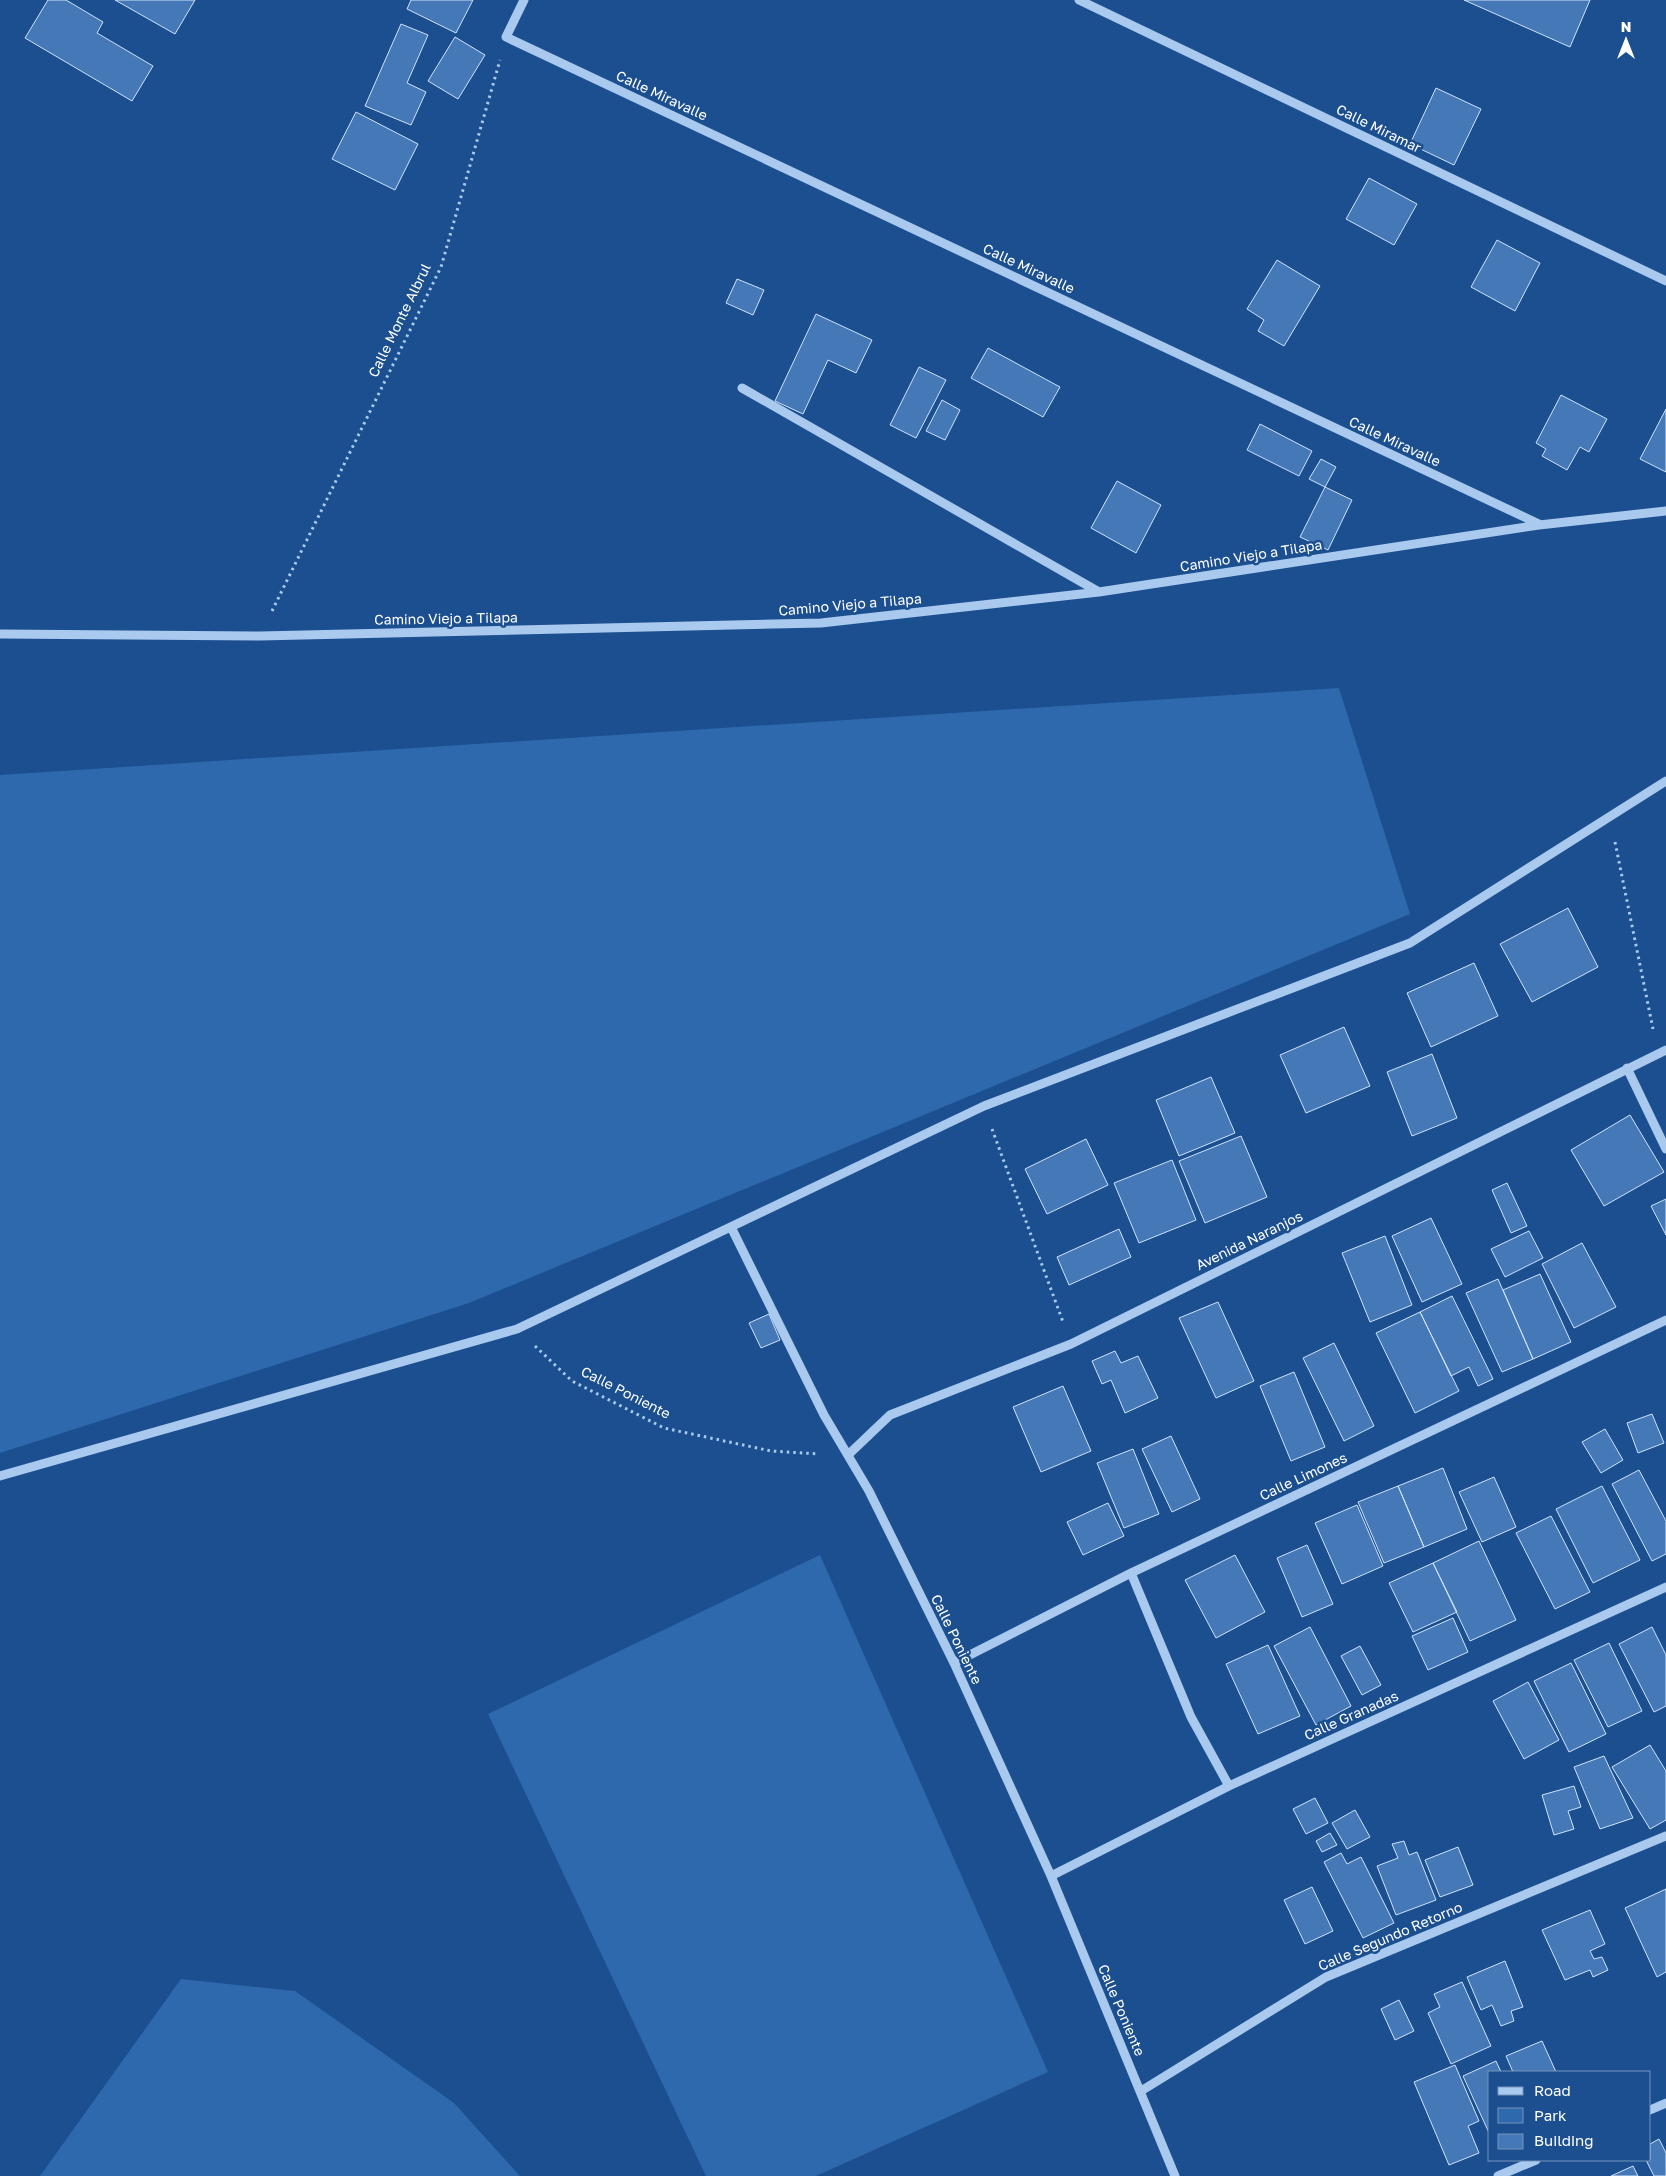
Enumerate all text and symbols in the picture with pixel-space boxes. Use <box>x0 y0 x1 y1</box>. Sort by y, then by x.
north arrow <box>1601 15 1651 65</box>
text: N <box>1621 18 1631 35</box>
street label: Calle Miravalle <box>614 66 710 124</box>
street label: Calle Miramar <box>1334 100 1425 156</box>
street label: Calle Miravalle <box>981 239 1077 297</box>
street label: Calle Monte Albrul <box>364 260 434 380</box>
street label: Calle Miravalle <box>1347 412 1443 470</box>
street label: Camino Viejo a Tilapa <box>1179 535 1323 575</box>
street label: Camino Viejo a Tilapa <box>778 589 922 619</box>
street label: Camino Viejo a Tilapa <box>374 608 518 628</box>
street label: Avenida Naranjos <box>1193 1207 1305 1273</box>
street label: Calle Poniente <box>578 1362 674 1422</box>
street label: Calle Limones <box>1257 1448 1349 1504</box>
street label: Calle Poniente <box>928 1591 986 1687</box>
street label: Calle Granadas <box>1301 1687 1401 1743</box>
street label: Calle Segundo Retorno <box>1315 1898 1465 1974</box>
street label: Calle Poniente <box>1095 1962 1149 2058</box>
legend <box>1488 2071 1651 2161</box>
text: Road <box>1534 2081 1571 2099</box>
text: Park <box>1534 2106 1567 2124</box>
text: Building <box>1534 2131 1594 2149</box>

